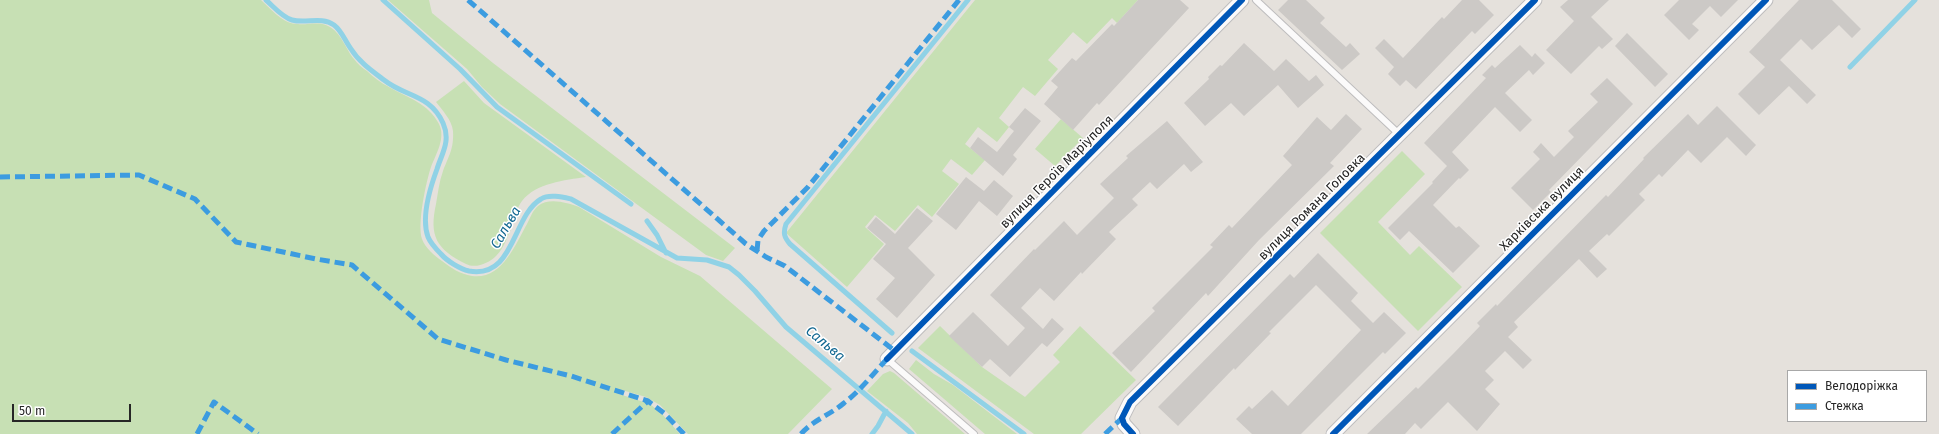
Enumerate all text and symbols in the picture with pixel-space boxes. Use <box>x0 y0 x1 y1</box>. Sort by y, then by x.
street label: вулиця Героїв Маріуполя <box>997 112 1117 232</box>
street label: вулиця Романа Головка <box>1255 150 1369 264</box>
street label: Харківська вулиця <box>1497 164 1587 254</box>
water label: Сальва <box>487 204 525 252</box>
water label: Сальва <box>802 323 848 365</box>
legend <box>1787 370 1927 422</box>
text: Велодоріжка <box>1825 379 1898 393</box>
scale bar <box>14 396 133 422</box>
text: Стежка <box>1825 399 1864 413</box>
text: 50 m <box>19 404 45 418</box>

